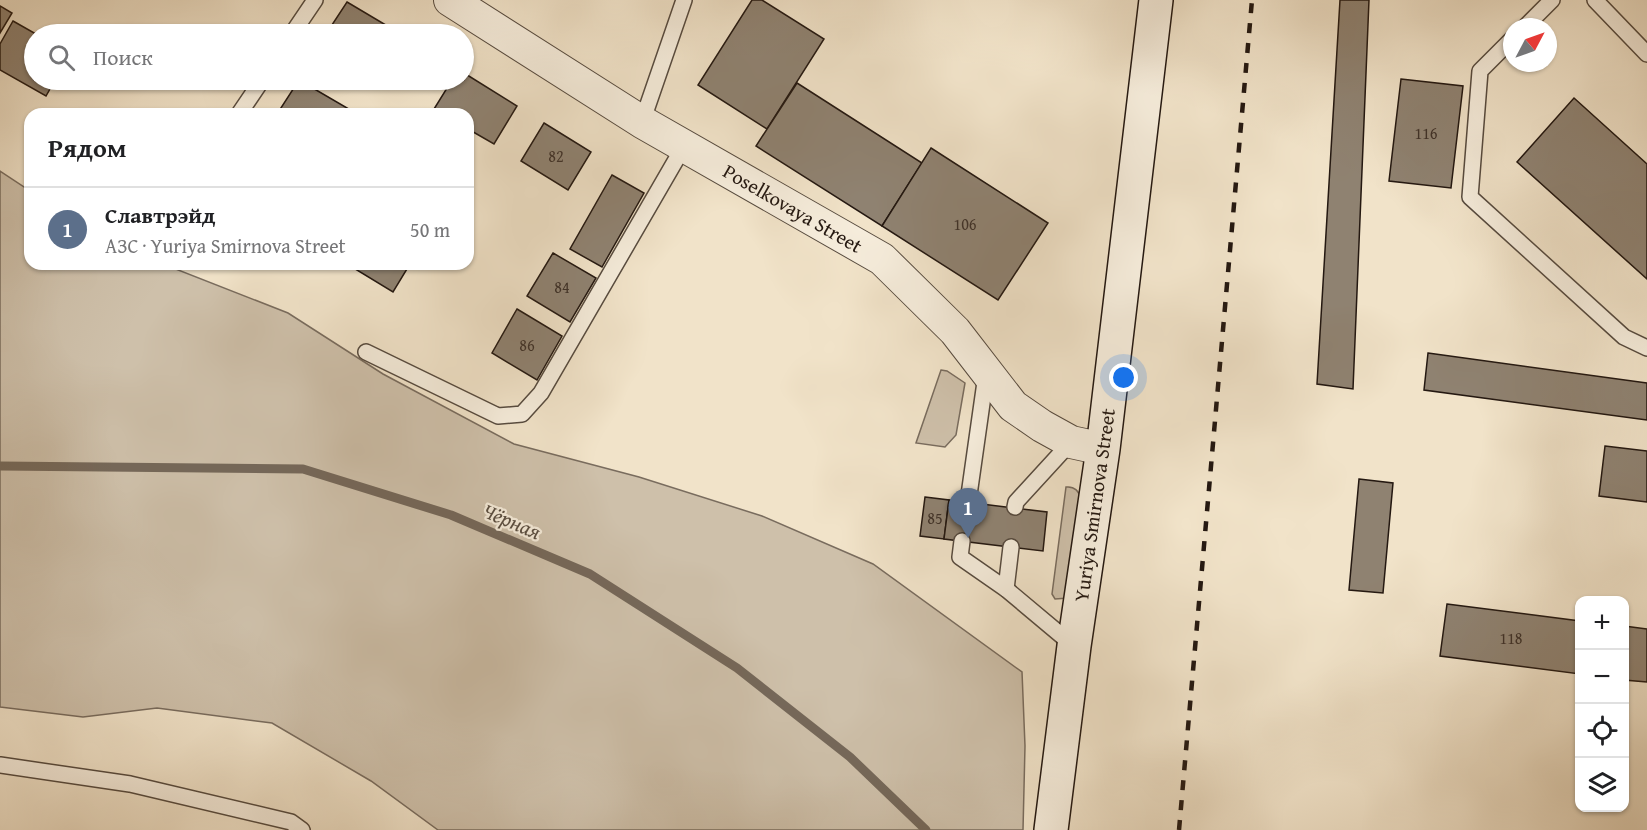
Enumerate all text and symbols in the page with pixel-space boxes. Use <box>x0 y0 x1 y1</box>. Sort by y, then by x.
north arrow <box>1503 18 1557 72</box>
search box <box>24 24 474 90</box>
icon: search <box>45 41 78 74</box>
text: Поиск <box>93 41 153 73</box>
house number: 116 <box>1414 121 1438 145</box>
text: Рядом <box>48 128 126 167</box>
house number: 82 <box>548 144 564 168</box>
street label: Poselkovaya Street <box>718 156 868 260</box>
text: Славтрэйд <box>105 199 216 231</box>
house number: 106 <box>953 212 977 236</box>
text: 1 <box>62 215 73 244</box>
text: 50 m <box>410 215 450 244</box>
text: АЗС · Yuriya Smirnova Street <box>105 231 346 260</box>
house number: 84 <box>554 275 570 299</box>
house number: 86 <box>519 333 535 357</box>
your location <box>1109 363 1138 392</box>
street label: Yuriya Smirnova Street <box>1066 406 1122 604</box>
pin: 1 <box>948 488 988 538</box>
water label: Чёрная <box>478 495 546 547</box>
house number: 85 <box>927 506 943 530</box>
map controls <box>1575 596 1629 812</box>
button: + <box>1575 596 1629 650</box>
house number: 118 <box>1499 626 1523 650</box>
button: − <box>1575 650 1629 704</box>
button: locate <box>1575 704 1629 758</box>
button: layers <box>1575 758 1629 812</box>

